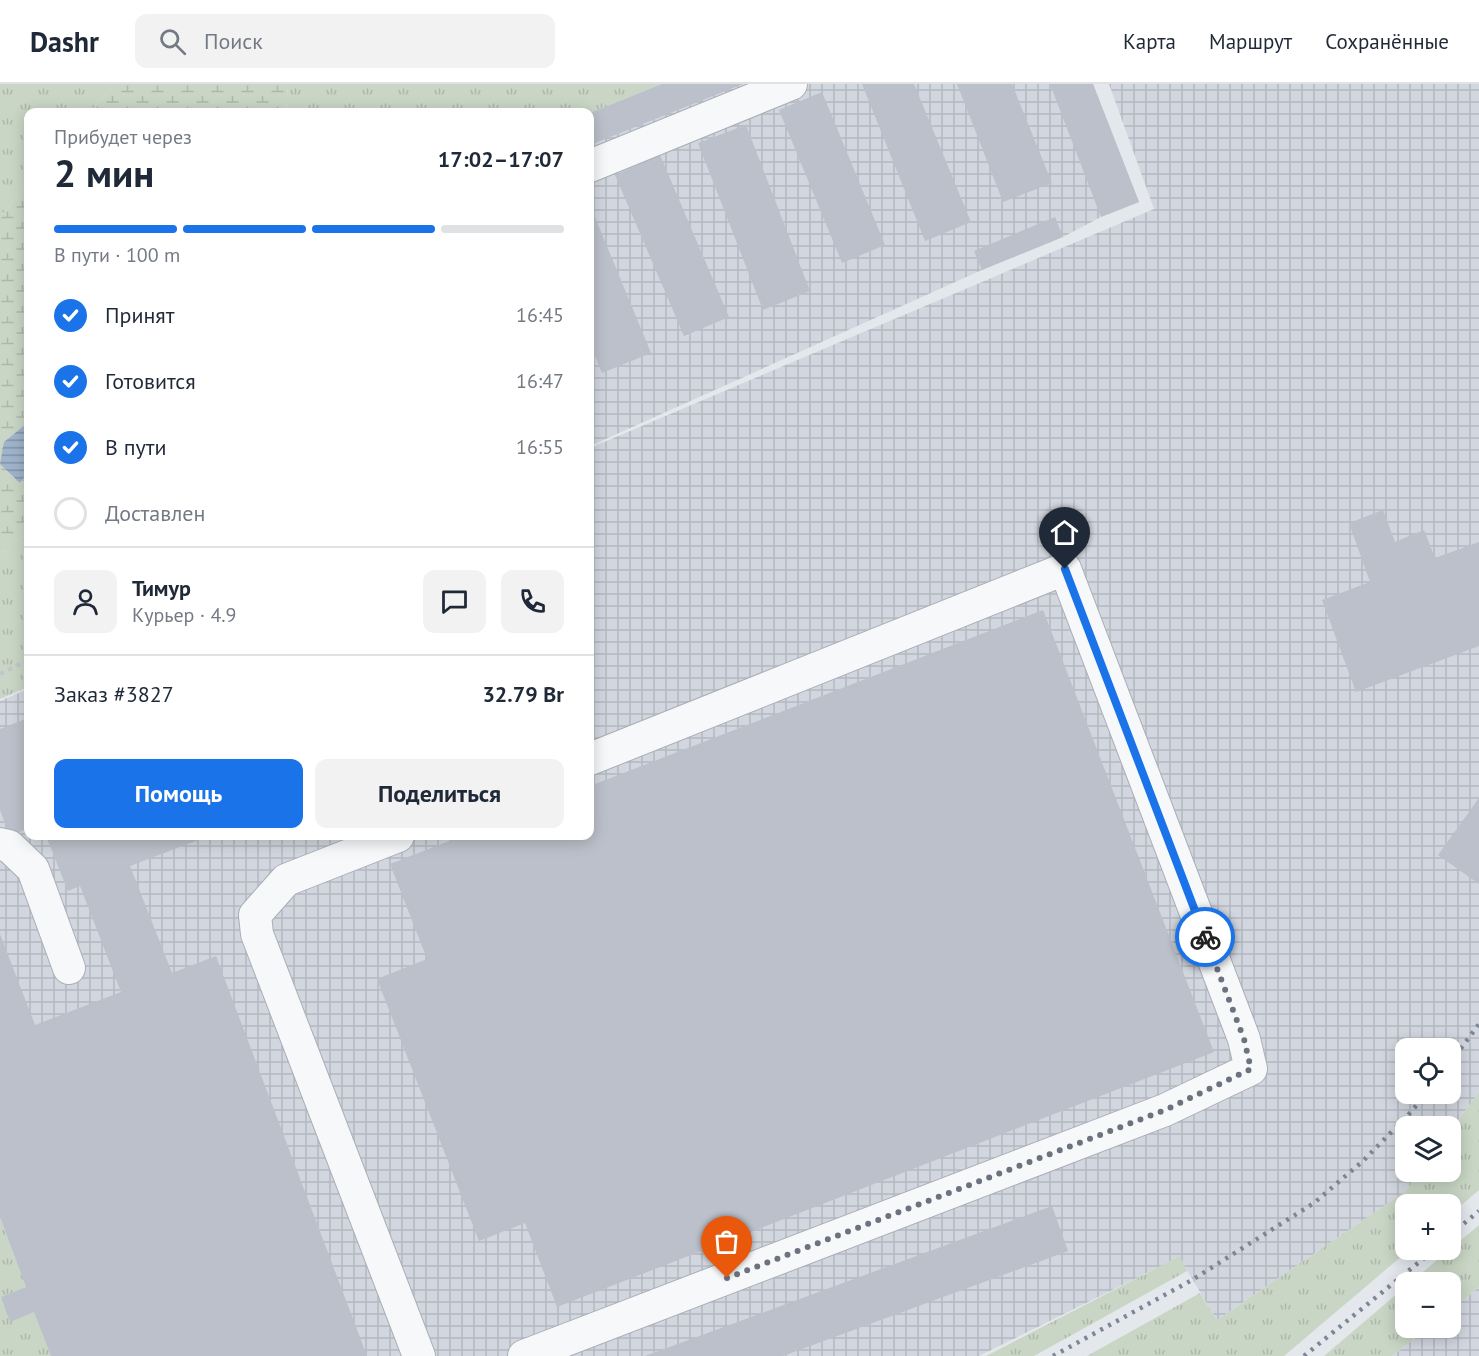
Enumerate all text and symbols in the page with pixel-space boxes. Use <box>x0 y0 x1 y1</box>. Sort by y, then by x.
search box <box>135 14 555 68</box>
text: Dashr <box>30 23 99 60</box>
icon: search <box>156 25 189 58</box>
text: Поиск <box>204 27 263 55</box>
text: Карта <box>1123 28 1176 55</box>
text: Маршрут <box>1209 28 1292 55</box>
text: Сохранённые <box>1325 28 1449 55</box>
text: Прибудет через <box>54 124 192 150</box>
text: 17:02–17:07 <box>438 145 564 173</box>
text: 2 мин <box>54 147 154 198</box>
text: В пути · 100 m <box>54 242 180 268</box>
icon: check <box>54 299 87 332</box>
text: Принят <box>105 301 175 329</box>
text: 16:45 <box>516 302 564 328</box>
icon: check <box>54 365 87 398</box>
text: Готовится <box>105 367 196 395</box>
text: 16:47 <box>516 368 564 394</box>
icon: check <box>54 431 87 464</box>
text: В пути <box>105 433 167 461</box>
text: 16:55 <box>516 434 564 460</box>
text: Доставлен <box>105 499 205 527</box>
pin <box>1039 507 1090 569</box>
icon: home <box>1048 516 1081 549</box>
button: person <box>54 570 117 633</box>
button: chat <box>423 570 486 633</box>
button: phone <box>501 570 564 633</box>
text: Тимур <box>132 574 191 602</box>
text: Курьер · 4.9 <box>132 602 236 628</box>
text: Заказ #3827 <box>54 680 174 708</box>
text: 32.79 Br <box>482 680 564 708</box>
button: Помощь <box>54 759 303 828</box>
button: Поделиться <box>315 759 564 828</box>
courier <box>1175 907 1235 967</box>
icon: bike <box>1189 921 1222 954</box>
map controls <box>1395 1038 1461 1338</box>
button: locate <box>1395 1038 1461 1104</box>
button: layers <box>1395 1116 1461 1182</box>
button: + <box>1395 1194 1461 1260</box>
pin <box>701 1216 752 1278</box>
icon: bag <box>710 1225 743 1258</box>
button: − <box>1395 1272 1461 1338</box>

